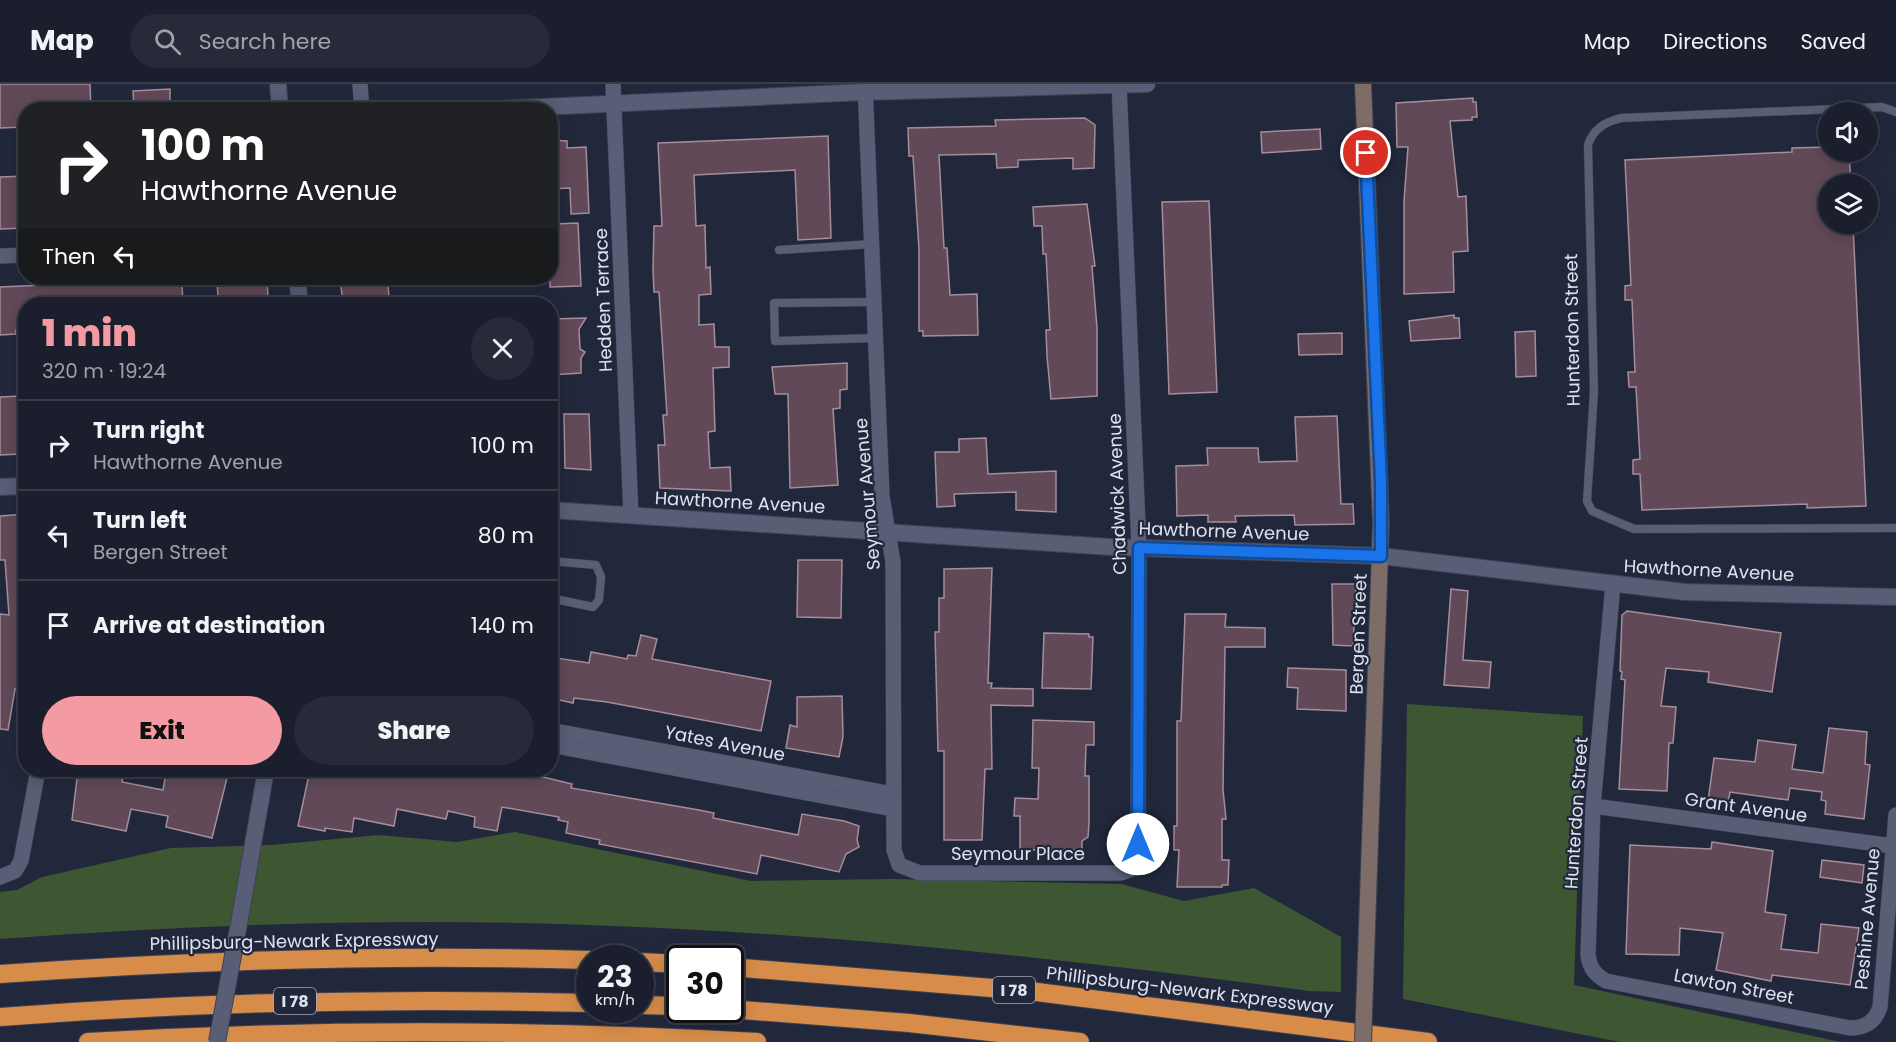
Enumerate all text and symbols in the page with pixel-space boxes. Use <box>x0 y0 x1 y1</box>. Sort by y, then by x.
search box <box>130 14 550 68</box>
text: Map <box>30 21 94 60</box>
icon: search <box>151 25 184 58</box>
text: Search here <box>199 26 331 57</box>
text: Map <box>1584 27 1630 56</box>
text: Directions <box>1663 27 1767 56</box>
text: Saved <box>1800 27 1866 56</box>
map controls <box>1818 102 1878 234</box>
button: sound <box>1818 102 1878 162</box>
text: 100 m <box>141 116 265 175</box>
icon: right <box>42 126 120 204</box>
pin <box>1340 127 1391 178</box>
icon: arrive <box>1349 136 1382 169</box>
text: Hawthorne Avenue <box>141 172 397 209</box>
button: layers <box>1818 174 1878 234</box>
street label: Hedden Terrace <box>588 228 618 372</box>
icon: left <box>108 240 141 273</box>
text: Then <box>42 241 96 272</box>
street label: Hunterdon Street <box>1558 253 1586 407</box>
text: 1 min <box>42 308 137 359</box>
button: close <box>471 317 534 380</box>
text: 320 m · 19:24 <box>42 357 166 385</box>
street label: Chadwick Avenue <box>1102 413 1132 575</box>
text: Turn right <box>93 415 204 446</box>
street label: Seymour Avenue <box>848 417 886 571</box>
icon: right <box>42 429 75 462</box>
text: 100 m <box>471 430 534 461</box>
text: Hawthorne Avenue <box>93 448 283 476</box>
street label: Hawthorne Avenue <box>654 485 826 519</box>
text: Turn left <box>93 505 187 536</box>
street label: Hawthorne Avenue <box>1138 516 1310 546</box>
icon: left <box>42 519 75 552</box>
text: 80 m <box>478 520 534 551</box>
text: Bergen Street <box>93 538 228 566</box>
street label: Hawthorne Avenue <box>1623 553 1795 587</box>
street label: Bergen Street <box>1343 573 1373 695</box>
icon: arrive <box>42 609 75 642</box>
text: Arrive at destination <box>93 610 325 641</box>
text: 140 m <box>471 610 534 641</box>
button: Exit <box>42 696 282 765</box>
button: Share <box>294 696 534 765</box>
street label: Yates Avenue <box>663 719 787 767</box>
street label: Hunterdon Street <box>1558 736 1594 890</box>
street label: Grant Avenue <box>1683 786 1809 828</box>
position arrow <box>1106 812 1170 876</box>
street label: Seymour Place <box>951 841 1085 866</box>
street label: Peshine Avenue <box>1848 847 1886 991</box>
street label: Phillipsburg-Newark Expressway <box>149 926 439 956</box>
speed limit sign: 30 <box>666 945 744 1023</box>
text: 23 <box>597 955 633 998</box>
street label: Phillipsburg-Newark Expressway <box>1045 960 1335 1020</box>
street label: Lawton Street <box>1672 962 1796 1010</box>
road number: I 78 <box>993 977 1035 1003</box>
road number: I 78 <box>274 988 316 1014</box>
text: km/h <box>595 989 635 1010</box>

